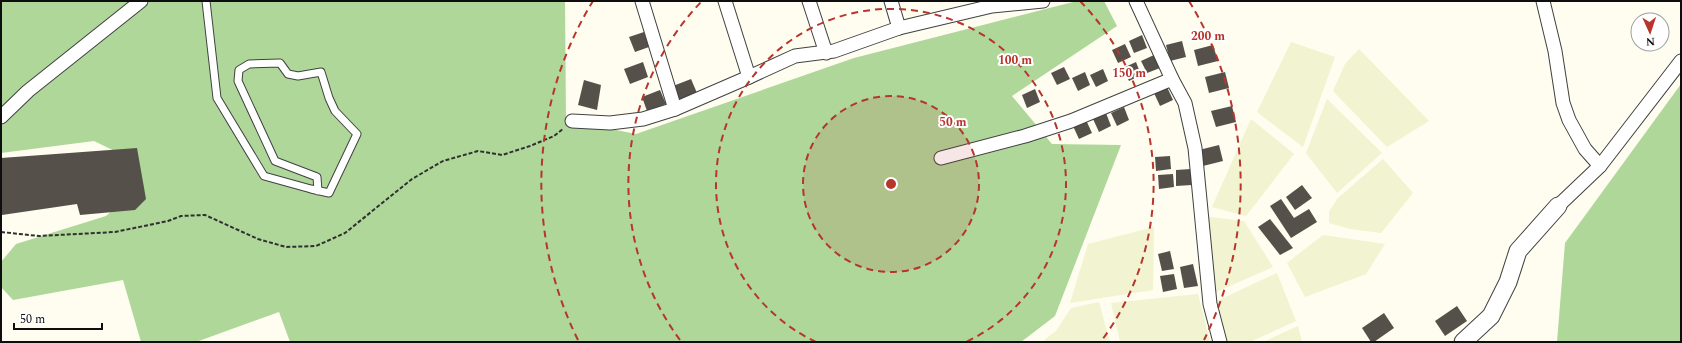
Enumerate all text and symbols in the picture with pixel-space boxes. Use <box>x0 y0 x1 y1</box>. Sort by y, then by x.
north arrow <box>1630 12 1670 52</box>
text: 200 m <box>1191 27 1225 46</box>
text: N <box>1646 33 1655 50</box>
text: 100 m <box>998 51 1032 70</box>
text: 150 m <box>1112 64 1146 83</box>
text: 50 m <box>939 113 967 132</box>
centre of rings <box>884 177 898 191</box>
scale bar <box>14 305 102 331</box>
text: 50 m <box>20 310 45 329</box>

